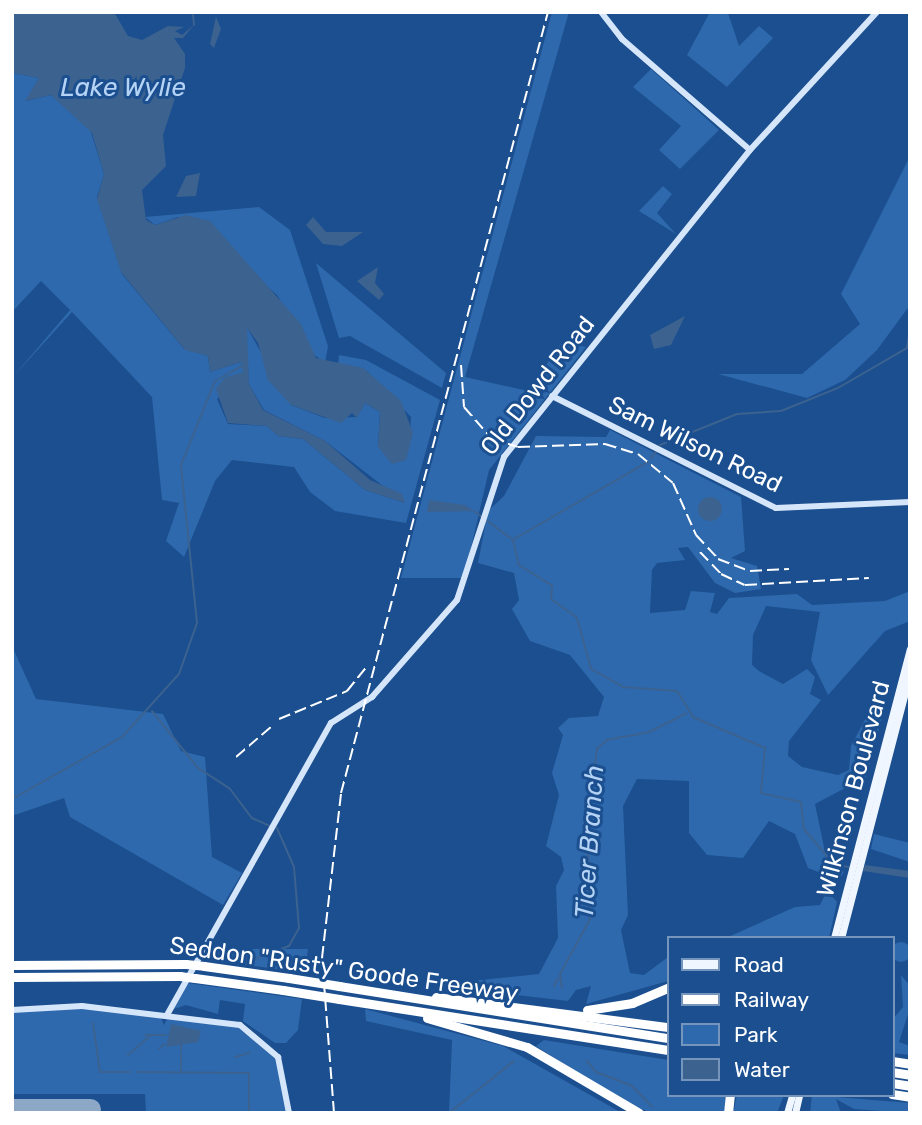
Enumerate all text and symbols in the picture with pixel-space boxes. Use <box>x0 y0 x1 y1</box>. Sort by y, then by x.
water label: Lake Wylie <box>60 72 186 104</box>
street label: Old Dowd Road <box>475 311 601 461</box>
street label: Sam Wilson Road <box>603 391 787 499</box>
street label: Wilkinson Boulevard <box>811 678 897 900</box>
water label: Ticer Branch <box>569 764 611 920</box>
street label: Seddon "Rusty" Goode Freeway <box>168 931 520 1009</box>
legend <box>666 936 894 1097</box>
text: Road <box>734 952 784 977</box>
text: Railway <box>734 987 809 1012</box>
text: Park <box>734 1022 778 1047</box>
text: Water <box>734 1057 790 1082</box>

